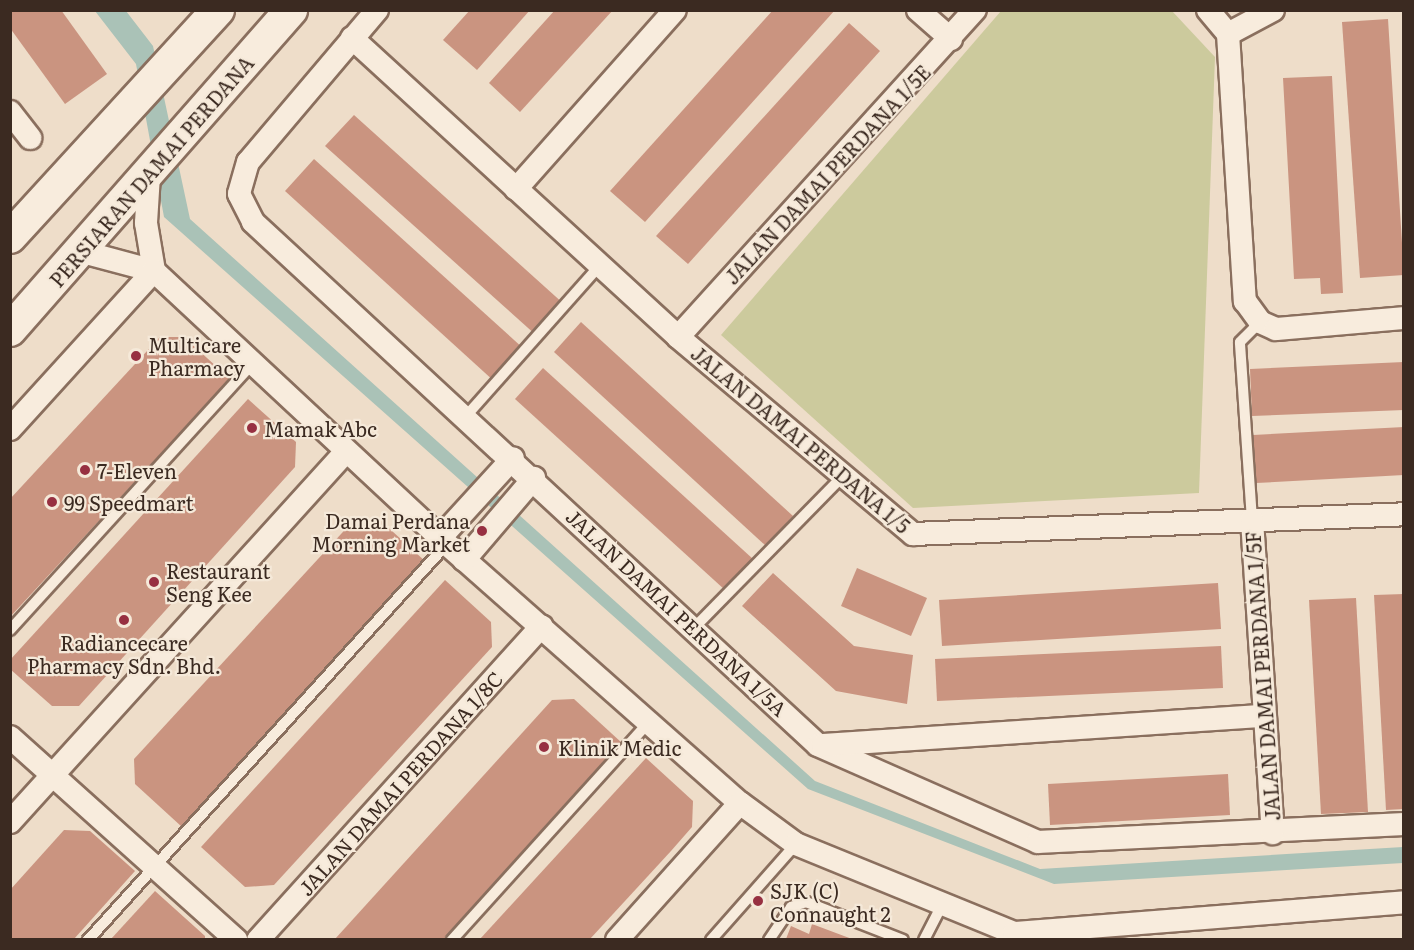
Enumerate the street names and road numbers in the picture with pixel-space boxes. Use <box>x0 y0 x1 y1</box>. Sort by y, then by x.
street label: PERSIARAN DAMAI PERDANA <box>44 51 258 291</box>
street label: JALAN DAMAI PERDANA 1/5E <box>719 59 935 289</box>
street label: JALAN DAMAI PERDANA 1/5 <box>687 340 915 538</box>
street label: JALAN DAMAI PERDANA 1/5A <box>562 503 792 721</box>
street label: JALAN DAMAI PERDANA 1/5F <box>1240 530 1284 822</box>
street label: JALAN DAMAI PERDANA 1/8C <box>293 666 507 900</box>

